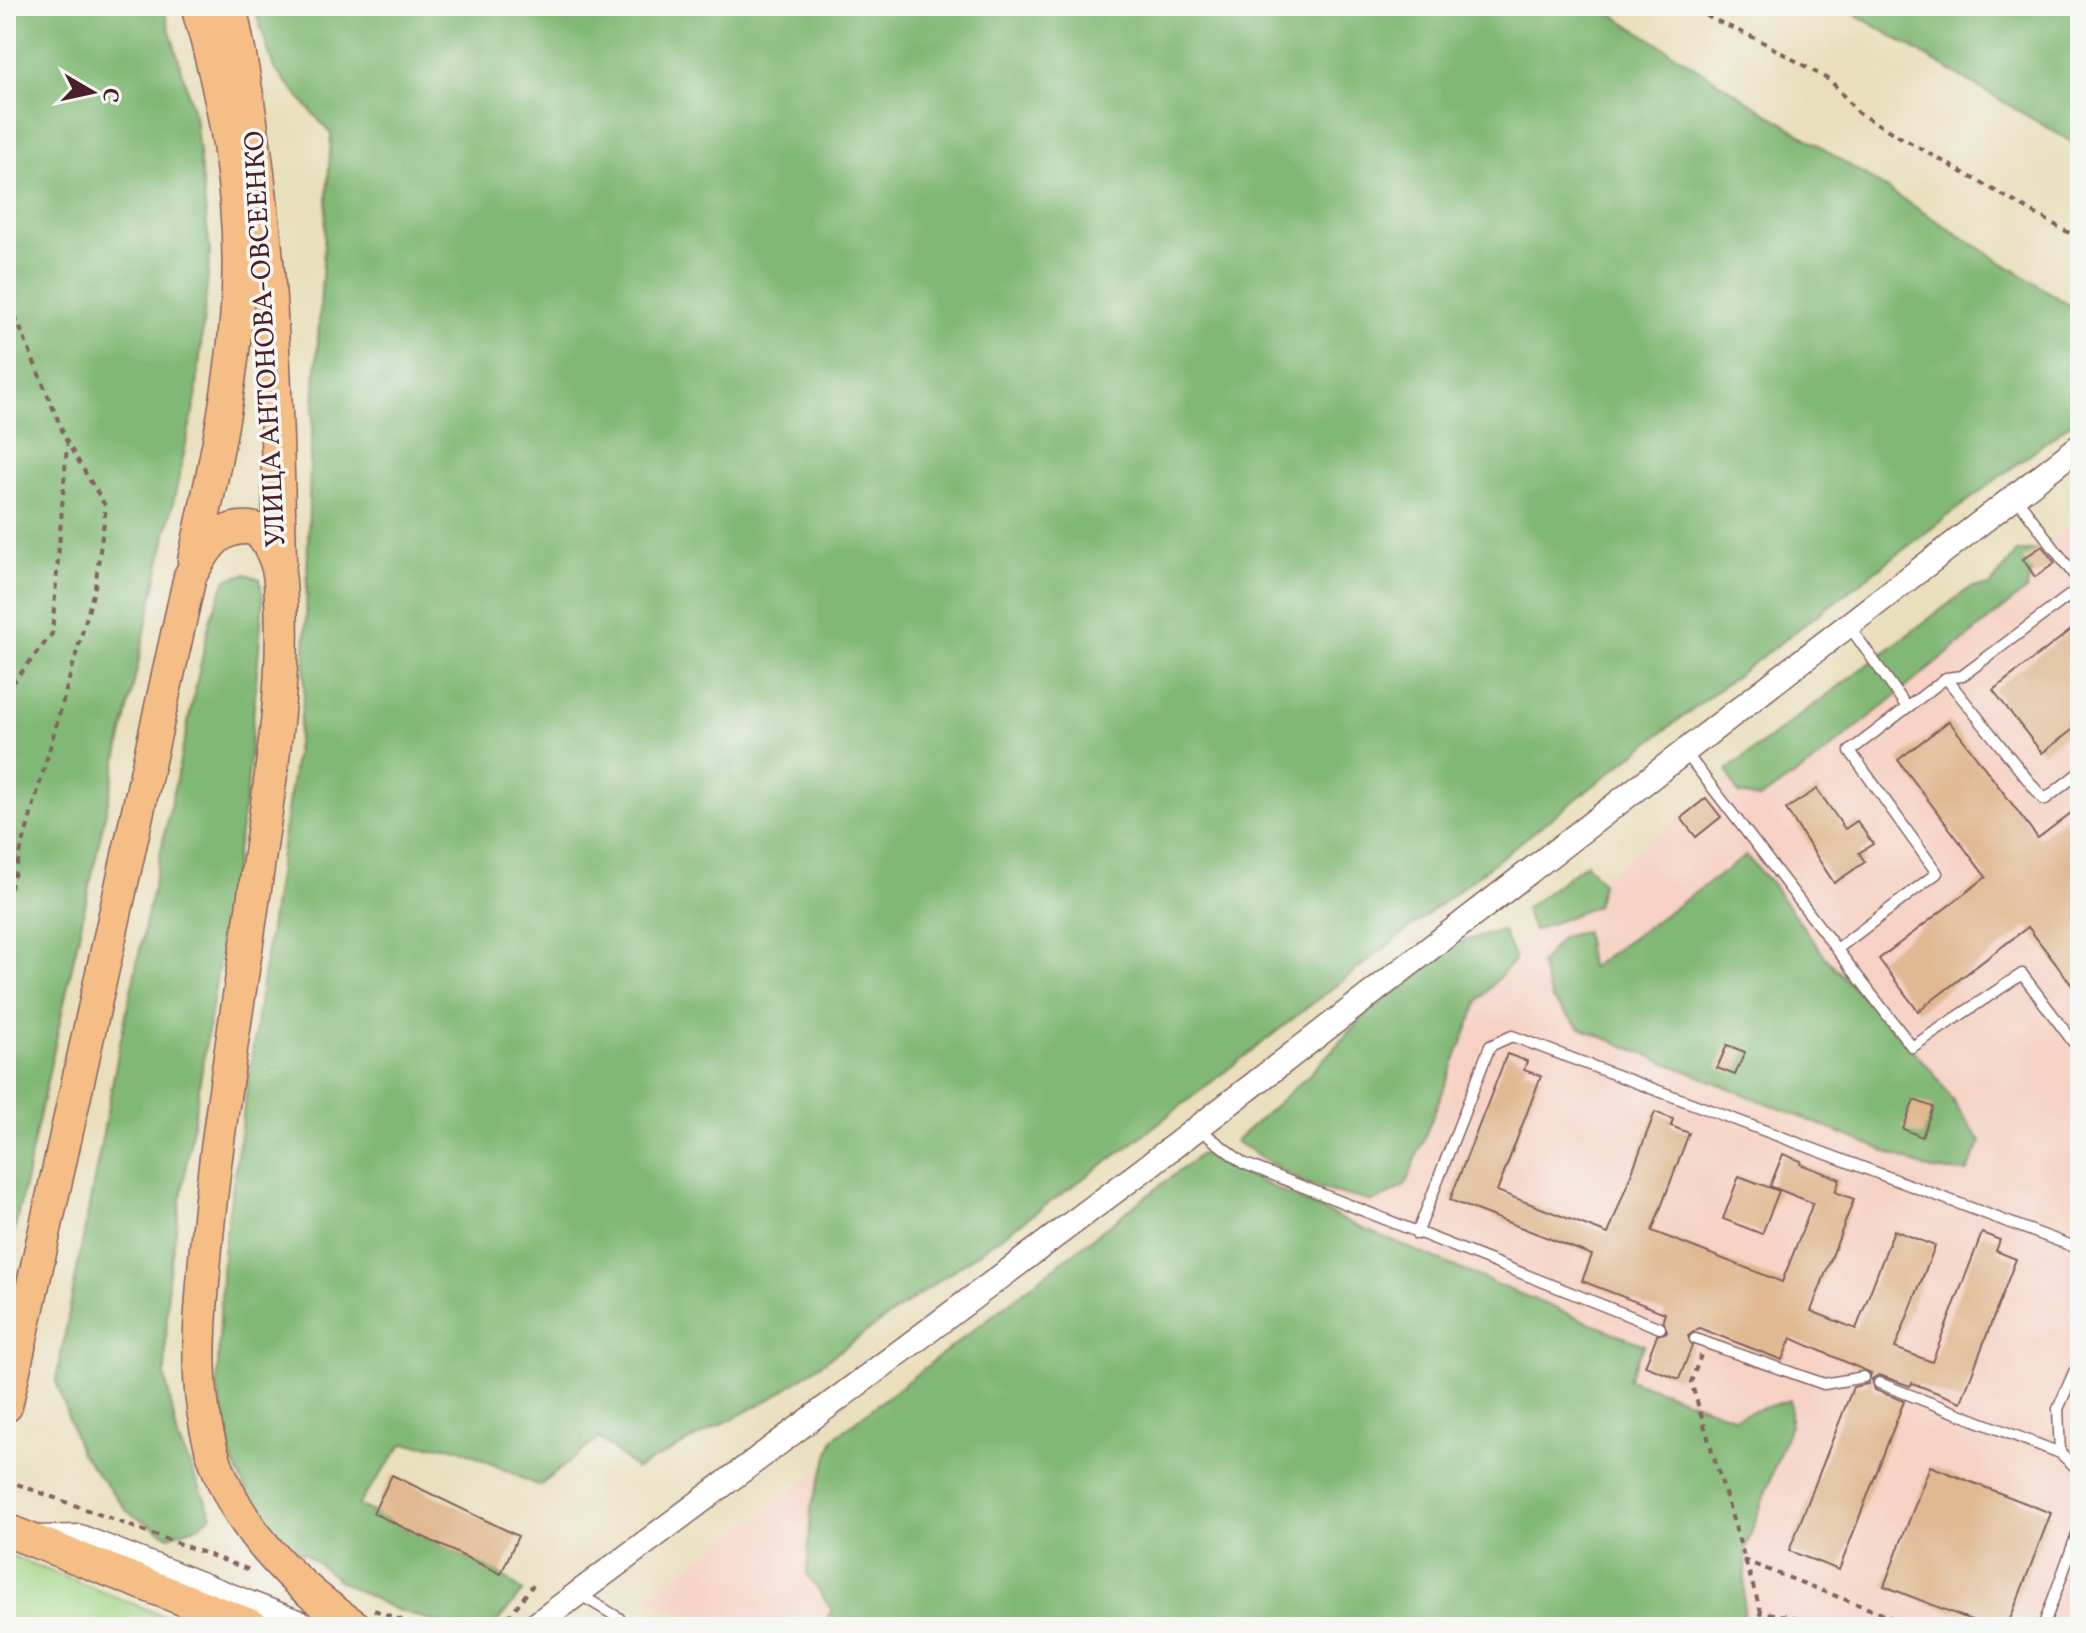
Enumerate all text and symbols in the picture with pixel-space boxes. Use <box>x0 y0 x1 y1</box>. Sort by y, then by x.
north arrow <box>52 52 132 132</box>
text: С <box>93 85 126 104</box>
street label: УЛИЦА АНТОНОВА-ОВСЕЕНКО <box>236 130 296 548</box>

